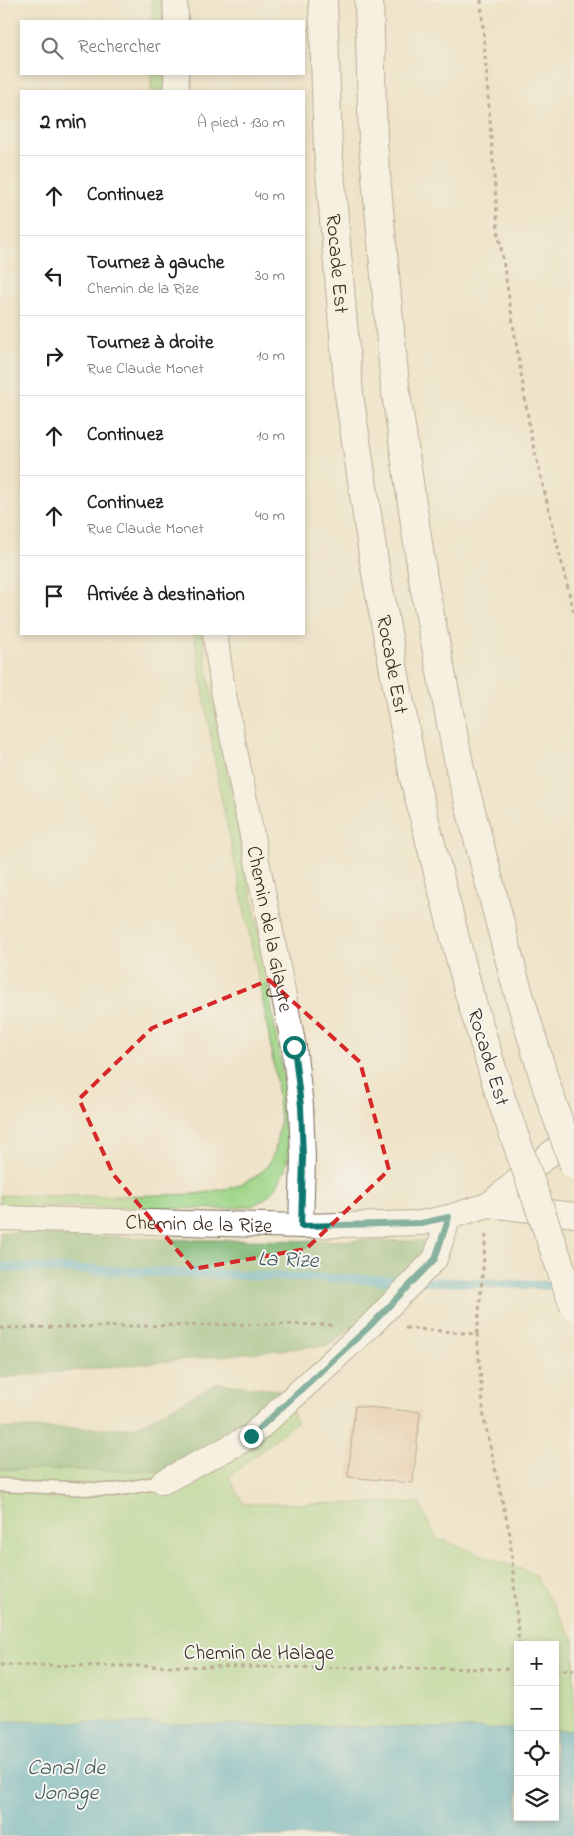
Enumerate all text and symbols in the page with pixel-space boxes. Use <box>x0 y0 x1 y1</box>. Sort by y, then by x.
search box <box>20 20 305 75</box>
icon: search <box>38 34 66 62</box>
text: Rechercher <box>78 34 161 61</box>
text: 2 min <box>40 108 86 138</box>
text: À pied · 130 m <box>197 111 285 135</box>
icon: ahead <box>40 182 68 210</box>
text: Continuez <box>87 182 163 209</box>
text: 40 m <box>255 184 285 208</box>
street label: Rocade Est <box>317 212 355 315</box>
text: Tournez à gauche <box>87 250 224 277</box>
icon: left <box>40 262 68 290</box>
text: 30 m <box>255 264 285 288</box>
text: Chemin de la Rize <box>87 277 199 301</box>
text: Tournez à droite <box>87 330 213 357</box>
icon: right <box>40 342 68 370</box>
text: 10 m <box>257 344 285 368</box>
text: Rue Claude Monet <box>87 357 204 381</box>
icon: ahead <box>40 422 68 450</box>
text: Continuez <box>87 422 163 449</box>
text: 10 m <box>257 424 285 448</box>
text: Continuez <box>87 490 163 517</box>
icon: ahead <box>40 502 68 530</box>
text: 40 m <box>255 504 285 528</box>
text: Rue Claude Monet <box>87 517 204 541</box>
icon: arrive <box>40 582 68 610</box>
text: Arrivée à destination <box>87 582 245 609</box>
street label: Rocade Est <box>367 613 415 717</box>
street label: Chemin de la Glayre <box>237 843 300 1015</box>
street label: Rocade Est <box>458 1005 516 1110</box>
route start <box>283 1036 306 1059</box>
street label: Chemin de la Rize <box>125 1208 273 1242</box>
water label: La Rize <box>257 1244 320 1278</box>
route end <box>240 1425 263 1448</box>
street label: Chemin de Halage <box>184 1639 335 1671</box>
map controls <box>514 1641 559 1821</box>
button: + <box>514 1641 559 1686</box>
button: − <box>514 1686 559 1731</box>
button: locate <box>514 1731 559 1776</box>
water label: Canal de Jonage <box>27 1753 106 1810</box>
button: layers <box>514 1776 559 1821</box>

